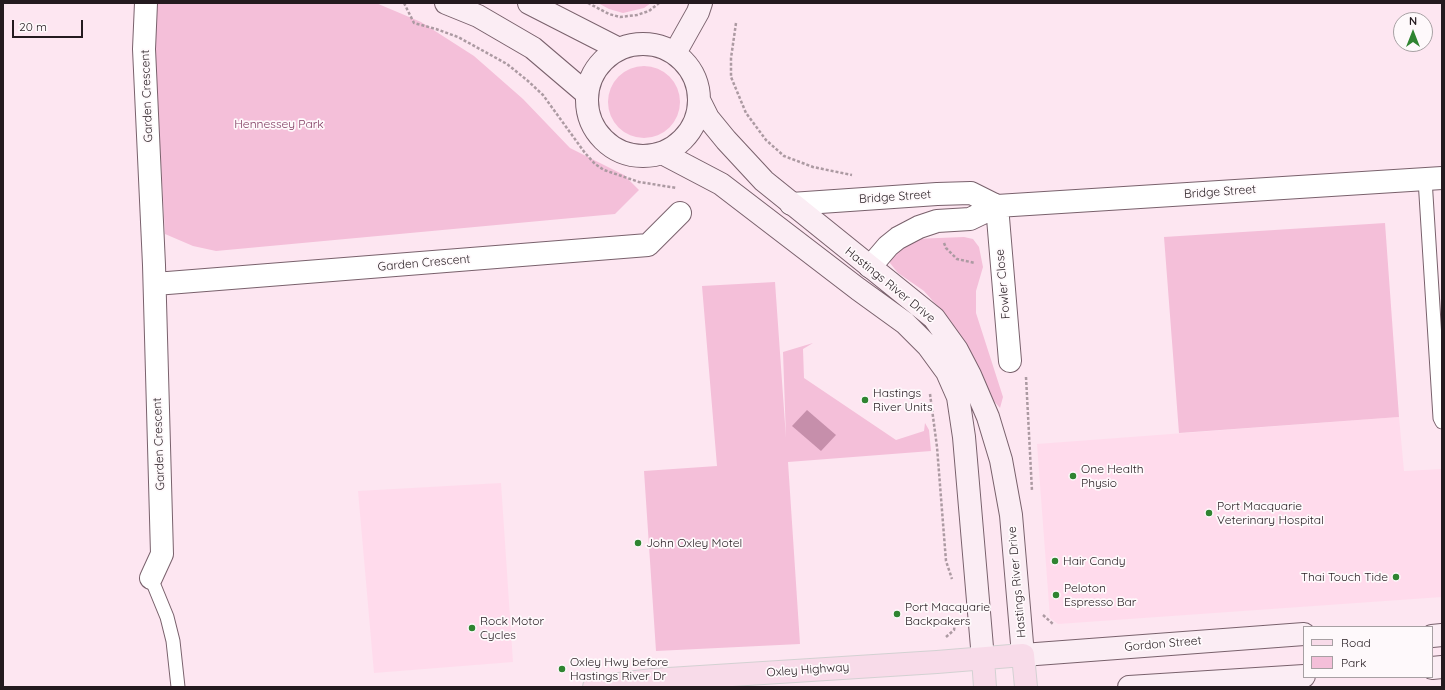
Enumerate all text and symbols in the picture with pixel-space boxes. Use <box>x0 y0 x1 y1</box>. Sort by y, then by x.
scale bar <box>14 12 85 38</box>
north arrow <box>1393 12 1433 52</box>
text: N <box>1409 14 1417 28</box>
text: 20 m <box>19 19 47 34</box>
street label: Garden Crescent <box>138 49 156 143</box>
park label: Hennessey Park <box>234 117 324 131</box>
street label: Bridge Street <box>1183 182 1257 202</box>
street label: Bridge Street <box>858 187 932 207</box>
street label: Hastings River Drive <box>842 244 938 326</box>
street label: Fowler Close <box>993 248 1013 320</box>
street label: Garden Crescent <box>377 252 471 274</box>
place label: Hastings River Units <box>873 386 933 414</box>
marker: Hastings River Units <box>860 395 870 405</box>
street label: Garden Crescent <box>150 397 168 491</box>
place label: One Health Physio <box>1081 462 1144 490</box>
marker: One Health Physio <box>1068 471 1078 481</box>
place label: Port Macquarie Veterinary Hospital <box>1217 499 1324 527</box>
marker: Port Macquarie Veterinary Hospital <box>1204 508 1214 518</box>
street label: Hastings River Drive <box>1005 526 1029 638</box>
place label: John Oxley Motel <box>646 536 742 550</box>
marker: John Oxley Motel <box>633 538 643 548</box>
place label: Hair Candy <box>1063 554 1126 568</box>
marker: Hair Candy <box>1050 556 1060 566</box>
place label: Thai Touch Tide <box>1301 570 1388 584</box>
marker: Thai Touch Tide <box>1391 572 1401 582</box>
place label: Peloton Espresso Bar <box>1064 581 1136 609</box>
marker: Peloton Espresso Bar <box>1051 590 1061 600</box>
place label: Port Macquarie Backpakers <box>905 600 990 628</box>
marker: Port Macquarie Backpakers <box>892 609 902 619</box>
place label: Rock Motor Cycles <box>480 614 544 642</box>
marker: Rock Motor Cycles <box>467 623 477 633</box>
legend <box>1303 626 1433 678</box>
street label: Gordon Street <box>1124 633 1202 655</box>
text: Road <box>1341 635 1371 650</box>
place label: Oxley Hwy before Hastings River Dr <box>570 655 668 683</box>
text: Park <box>1341 655 1366 670</box>
street label: Oxley Highway <box>766 660 850 680</box>
marker: Oxley Hwy before Hastings River Dr <box>557 664 567 674</box>

